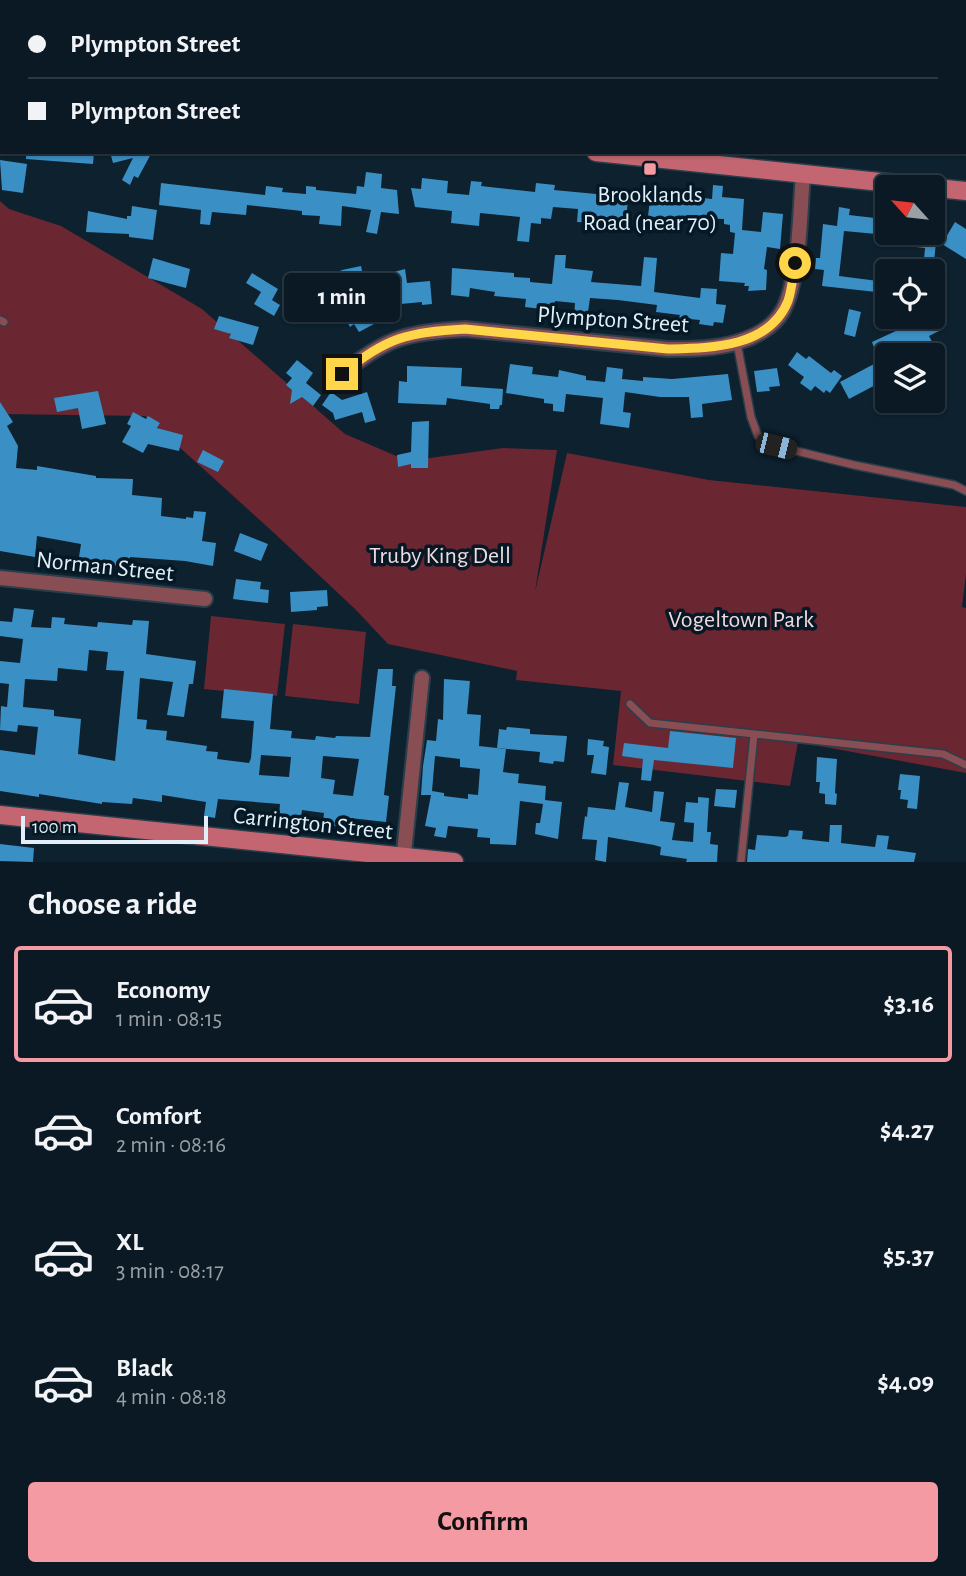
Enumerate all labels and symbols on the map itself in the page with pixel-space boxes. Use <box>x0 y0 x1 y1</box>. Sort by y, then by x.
marker: Brooklands Road (near 70) <box>642 161 658 177</box>
north arrow <box>875 175 945 245</box>
place label: Brooklands Road (near 70) <box>583 183 717 235</box>
route start <box>779 247 811 279</box>
callout: 1 min <box>284 272 400 322</box>
street label: Plympton Street <box>536 303 690 337</box>
route end <box>326 358 358 390</box>
car <box>754 431 799 461</box>
park label: Truby King Dell <box>369 544 511 568</box>
street label: Norman Street <box>35 548 175 586</box>
park label: Vogeltown Park <box>668 608 814 632</box>
street label: Carrington Street <box>232 804 394 844</box>
scale bar <box>21 813 208 845</box>

